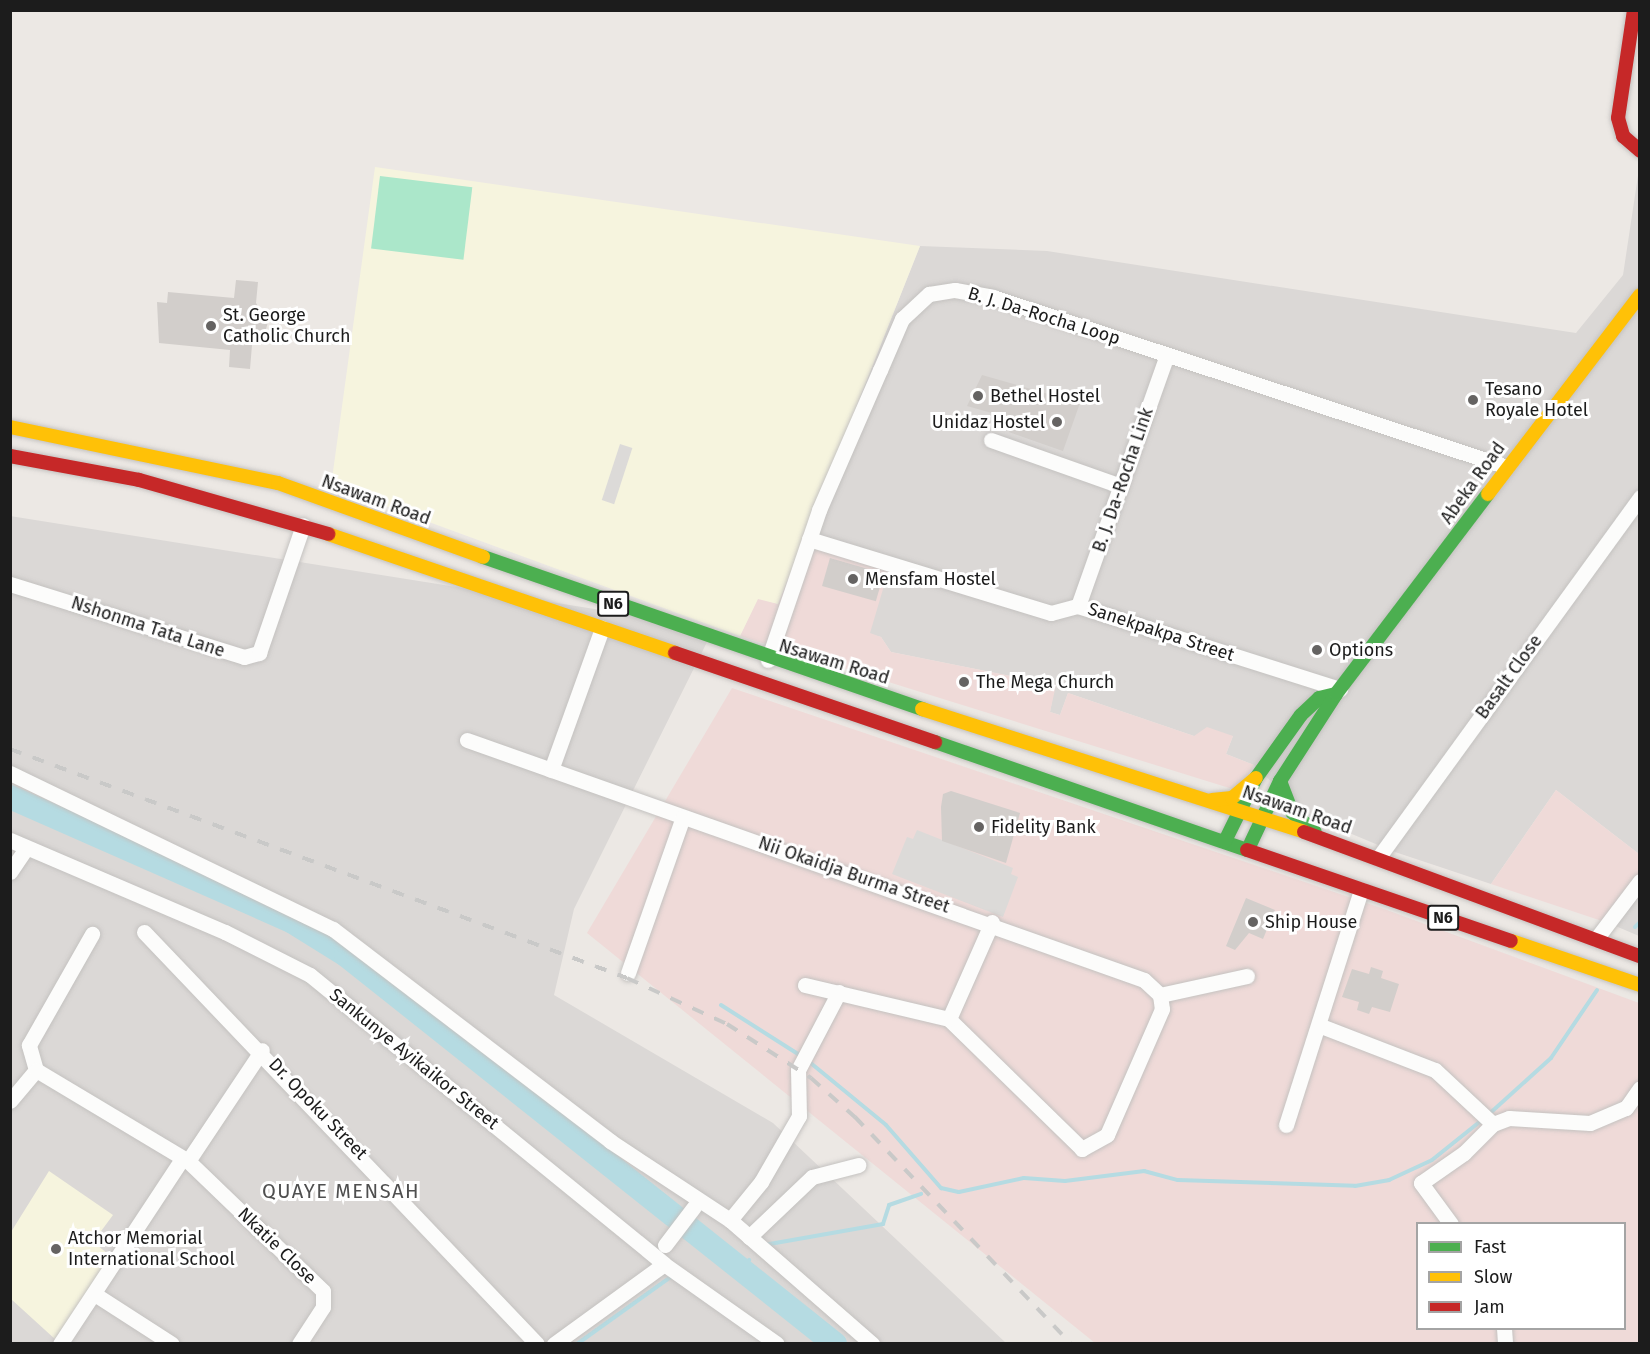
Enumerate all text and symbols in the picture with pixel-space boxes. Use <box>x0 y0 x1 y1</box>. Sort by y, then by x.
street label: B. J. Da-Rocha Loop <box>965 283 1123 349</box>
place label: St. George Catholic Church <box>223 305 350 348</box>
marker: St. George Catholic Church <box>204 319 218 333</box>
place label: Tesano Royale Hotel <box>1485 379 1588 422</box>
place label: Bethel Hostel <box>990 385 1100 407</box>
marker: Bethel Hostel <box>971 389 985 403</box>
marker: Tesano Royale Hotel <box>1466 393 1480 407</box>
street label: B. J. Da-Rocha Link <box>1088 405 1158 555</box>
place label: Unidaz Hostel <box>932 411 1045 433</box>
marker: Unidaz Hostel <box>1050 415 1064 429</box>
street label: Abeka Road <box>1436 438 1510 528</box>
street label: Nsawam Road <box>319 470 433 530</box>
place label: Mensfam Hostel <box>865 568 996 590</box>
marker: Mensfam Hostel <box>846 572 860 586</box>
road number: N6 <box>596 591 630 617</box>
street label: Nshonma Tata Lane <box>68 592 228 662</box>
street label: Sanekpakpa Street <box>1085 598 1237 666</box>
street label: Basalt Close <box>1471 631 1547 723</box>
street label: Nsawam Road <box>776 635 892 689</box>
place label: Options <box>1329 639 1393 661</box>
marker: Options <box>1310 643 1324 657</box>
place label: The Mega Church <box>976 671 1114 693</box>
marker: The Mega Church <box>957 675 971 689</box>
street label: Nsawam Road <box>1239 781 1355 839</box>
place label: Fidelity Bank <box>991 816 1096 838</box>
marker: Fidelity Bank <box>972 820 986 834</box>
street label: Nii Okaidja Burma Street <box>755 832 953 918</box>
road number: N6 <box>1426 905 1460 931</box>
place label: Ship House <box>1265 911 1357 933</box>
marker: Ship House <box>1246 915 1260 929</box>
street label: Sankunye Ayikaikor Street <box>325 984 503 1134</box>
street label: Dr. Opoku Street <box>264 1054 372 1164</box>
district label: QUAYE MENSAH <box>262 1179 420 1203</box>
street label: Nkatie Close <box>233 1203 321 1289</box>
legend <box>1416 1222 1626 1330</box>
place label: Atchor Memorial International School <box>68 1228 235 1270</box>
text: Fast <box>1474 1236 1506 1258</box>
marker: Atchor Memorial International School <box>49 1242 63 1256</box>
text: Slow <box>1474 1266 1512 1288</box>
text: Jam <box>1474 1296 1505 1318</box>

